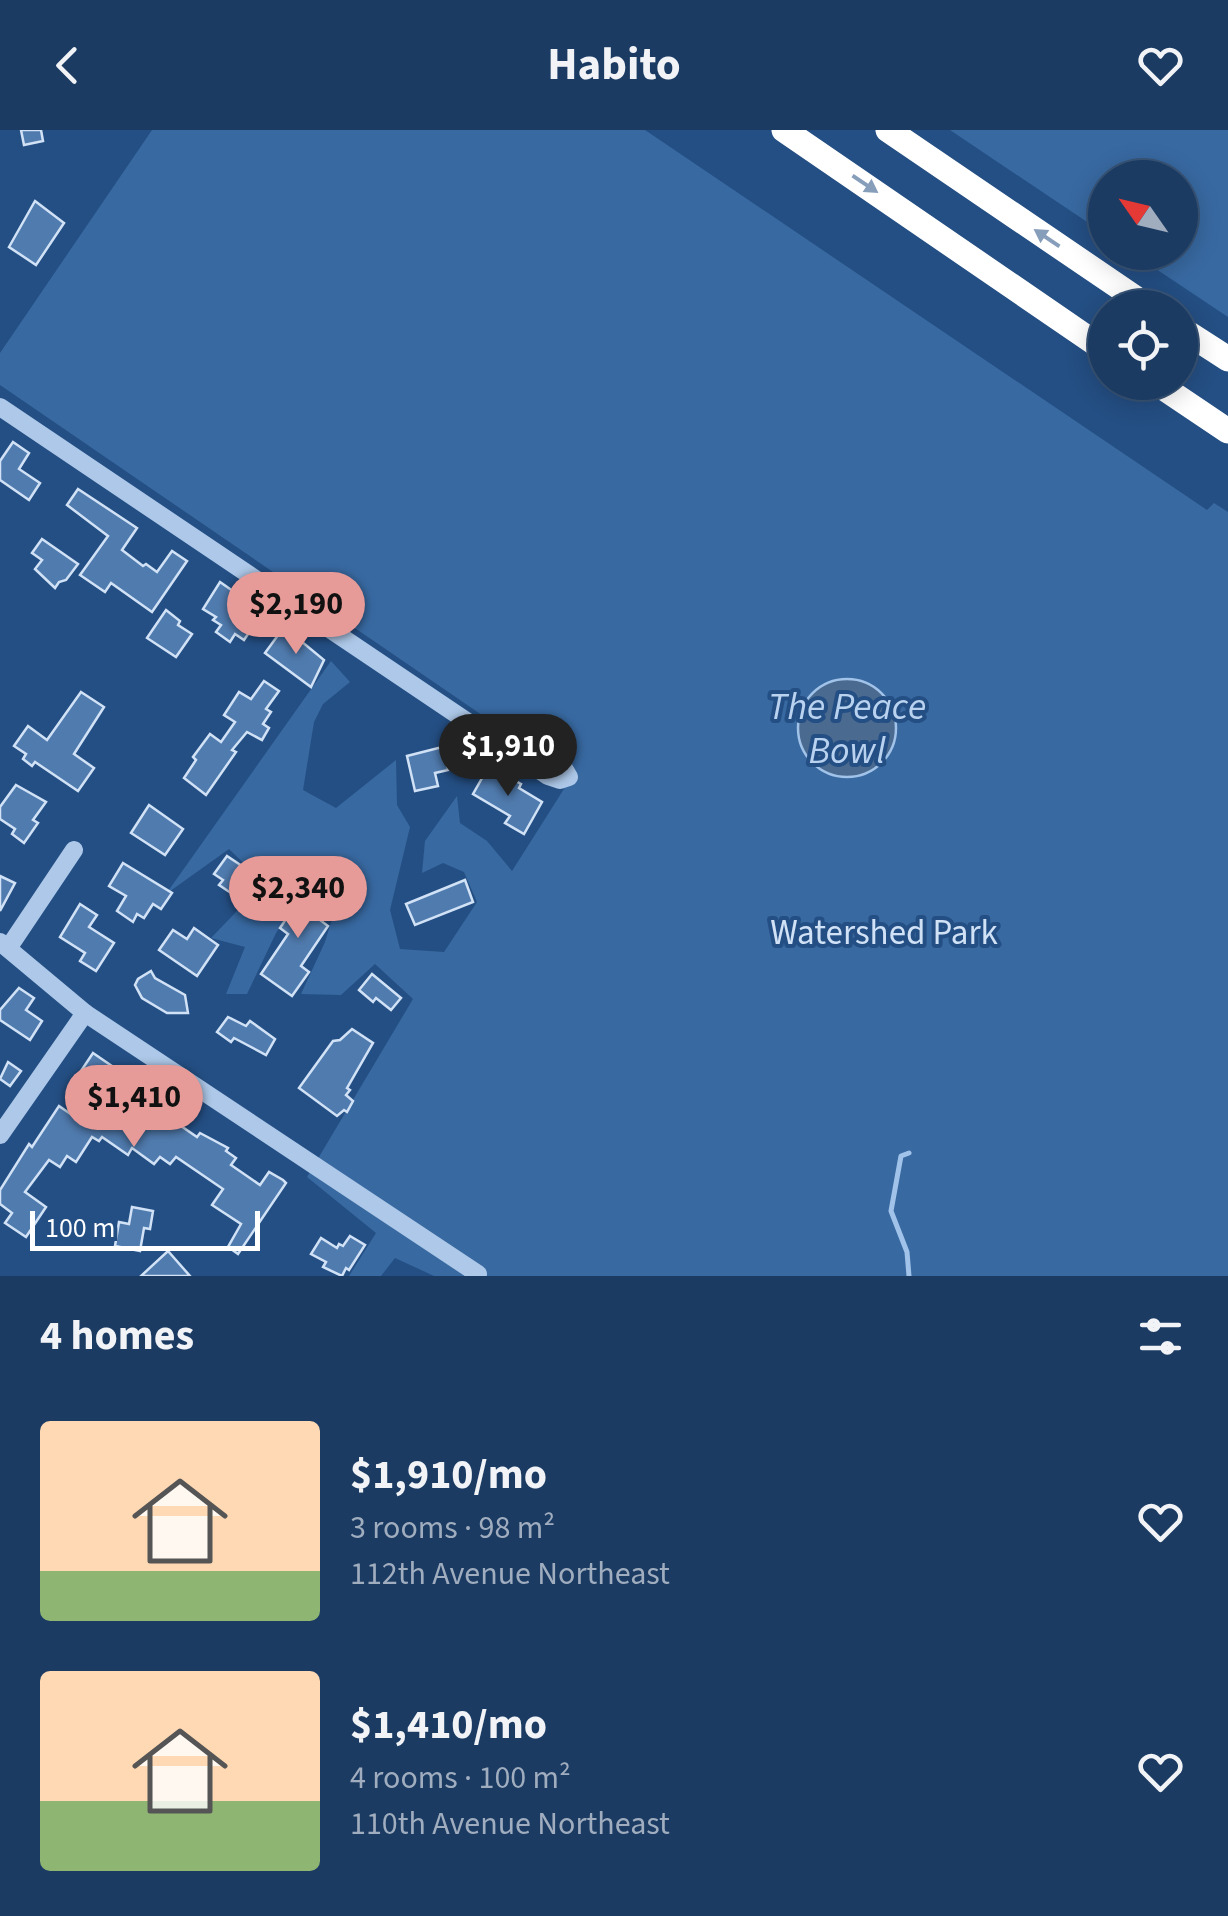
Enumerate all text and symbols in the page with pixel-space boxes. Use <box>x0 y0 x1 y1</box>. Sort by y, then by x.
text: Habito <box>547 33 681 97</box>
icon: back <box>40 38 95 93</box>
icon: heart <box>1133 38 1188 93</box>
north arrow <box>1088 160 1198 270</box>
map controls <box>1088 160 1198 400</box>
one-way arrow <box>851 175 878 193</box>
one-way arrow <box>1034 229 1061 248</box>
button: locate <box>1088 290 1198 400</box>
pin: $2,190 <box>215 572 377 657</box>
text: $2,190 <box>249 581 343 627</box>
water label: The Peace Bowl <box>768 680 926 778</box>
pin: $1,910 <box>427 714 589 799</box>
text: $1,910 <box>461 723 555 769</box>
pin: $2,340 <box>217 856 379 941</box>
text: $2,340 <box>251 865 345 911</box>
park label: Watershed Park <box>770 908 999 958</box>
pin: $1,410 <box>53 1065 215 1150</box>
text: $1,410 <box>87 1074 181 1120</box>
scale bar <box>30 1206 260 1250</box>
text: 100 m <box>45 1208 116 1248</box>
text: 4 homes <box>40 1306 194 1366</box>
icon: filters <box>1133 1309 1188 1364</box>
text: $1,910/mo <box>350 1445 547 1505</box>
icon: home <box>120 1461 240 1581</box>
icon: heart <box>1133 1494 1188 1549</box>
text: 3 rooms · 98 m² <box>350 1505 555 1551</box>
text: 112th Avenue Northeast <box>350 1551 670 1597</box>
text: $1,410/mo <box>350 1695 547 1755</box>
icon: home <box>120 1711 240 1831</box>
icon: heart <box>1133 1744 1188 1799</box>
text: 4 rooms · 100 m² <box>350 1755 571 1801</box>
text: 110th Avenue Northeast <box>350 1801 670 1847</box>

